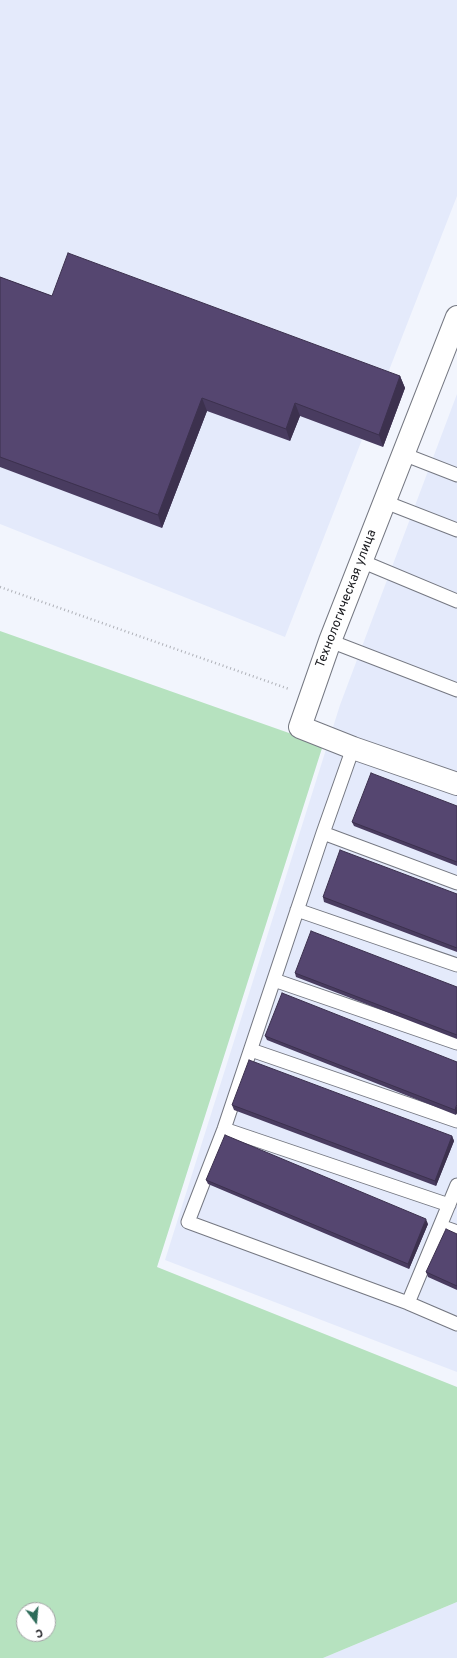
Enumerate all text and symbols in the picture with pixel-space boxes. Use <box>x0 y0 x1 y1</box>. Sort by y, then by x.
street label: Технологическая улица <box>313 528 381 670</box>
north arrow <box>16 1602 56 1642</box>
text: С <box>34 1625 44 1640</box>

